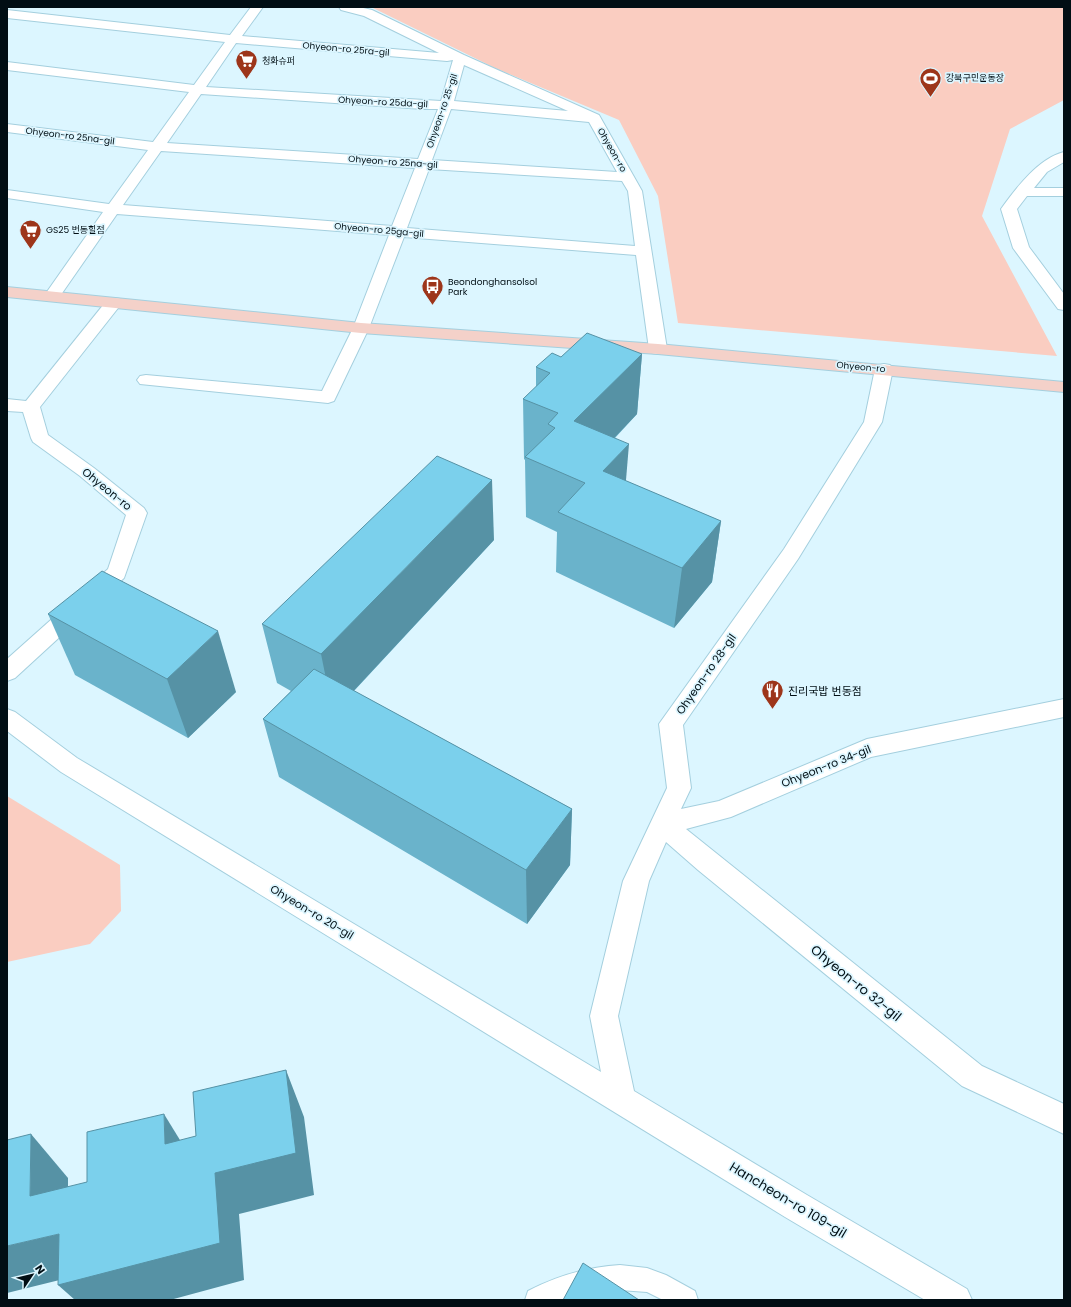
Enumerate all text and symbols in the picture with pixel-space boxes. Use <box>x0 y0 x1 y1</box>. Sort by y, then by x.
street label: Ohyeon-ro 25ra-gil <box>302 39 390 59</box>
supermarket icon: 청화슈퍼 <box>233 48 259 81</box>
place label: 청화슈퍼 <box>262 55 295 67</box>
sports icon: 강북구민운동장 <box>917 65 943 98</box>
street label: Ohyeon-ro 25-gil <box>424 72 460 150</box>
place label: 강북구민운동장 <box>946 72 1004 84</box>
street label: Ohyeon-ro 25da-gil <box>338 94 428 110</box>
street label: Ohyeon-ro 25na-gil <box>25 125 115 147</box>
street label: Ohyeon-ro <box>595 126 630 174</box>
street label: Ohyeon-ro 25na-gil <box>348 153 438 171</box>
supermarket icon: GS25 번동힐점 <box>17 217 43 250</box>
street label: Ohyeon-ro 25ga-gil <box>334 220 424 240</box>
place label: GS25 번동힐점 <box>46 224 105 236</box>
bus stop icon: Beondonghansolsol Park <box>419 274 445 307</box>
place label: Beondonghansolsol Park <box>448 276 537 298</box>
street label: Ohyeon-ro <box>836 359 886 375</box>
street label: Ohyeon-ro <box>79 464 135 514</box>
street label: Ohyeon-ro 28-gil <box>672 630 740 718</box>
restaurant icon: 진리국밥 번동점 <box>759 678 785 711</box>
place label: 진리국밥 번동점 <box>788 683 862 699</box>
street label: Ohyeon-ro 34-gil <box>779 741 873 791</box>
street label: Ohyeon-ro 20-gil <box>267 881 357 943</box>
street label: Ohyeon-ro 32-gil <box>807 940 905 1026</box>
street label: Hancheon-ro 109-gil <box>726 1157 850 1243</box>
north arrow <box>12 1255 52 1295</box>
text: N <box>31 1261 49 1277</box>

